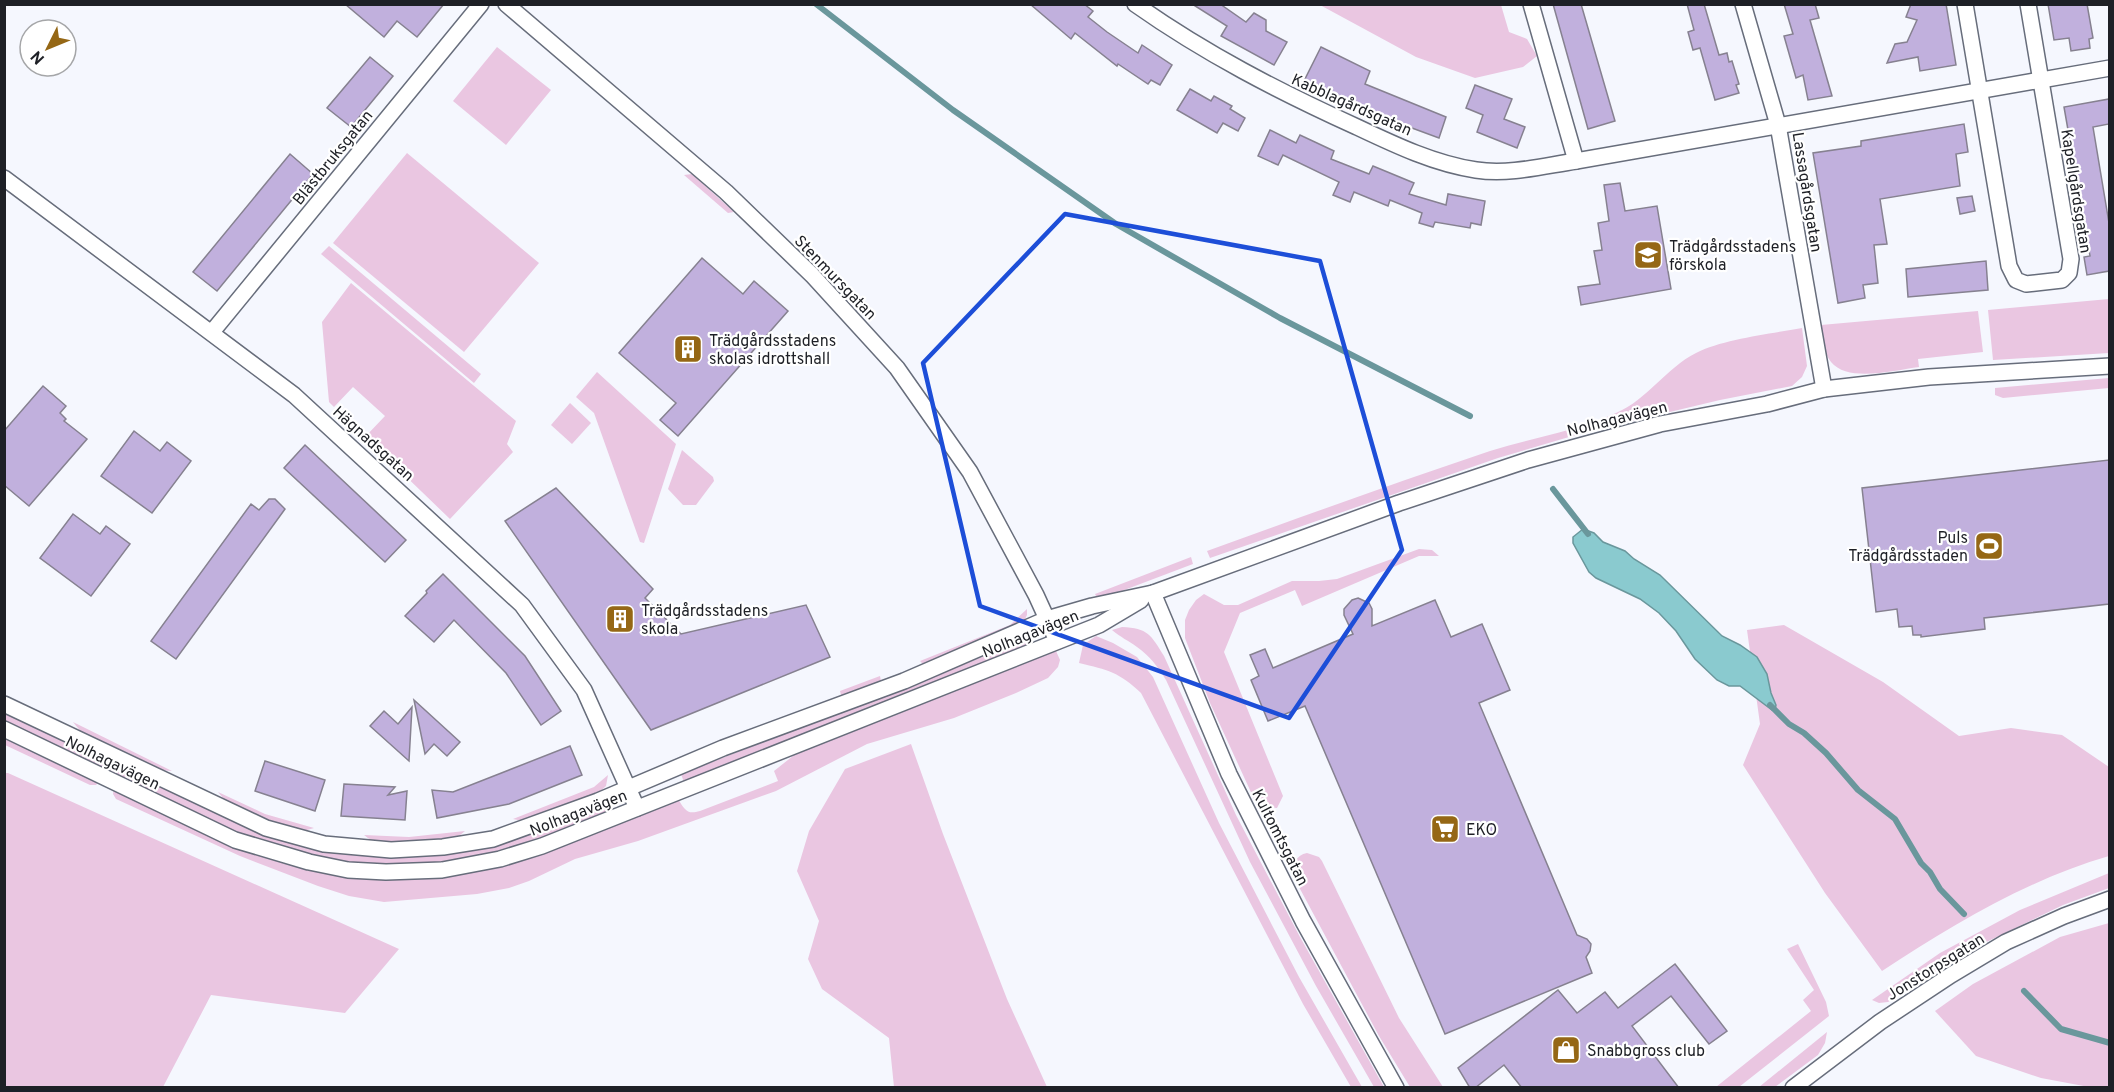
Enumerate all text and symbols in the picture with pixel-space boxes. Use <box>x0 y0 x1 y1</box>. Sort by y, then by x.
north arrow <box>18 18 78 78</box>
text: N <box>27 46 50 68</box>
street label: Kabblagårdsgatan <box>1288 70 1415 141</box>
street label: Blästbruksgatan <box>289 107 378 210</box>
street label: Kapellgårdsgatan <box>2055 128 2095 255</box>
street label: Lassagårdsgatan <box>1787 131 1825 254</box>
street label: Stenmursgatan <box>789 232 880 325</box>
place label: Trädgårdsstadens förskola <box>1669 238 1796 276</box>
school or university icon: Trädgårdsstadens förskola <box>1632 239 1664 271</box>
place label: Trädgårdsstadens skolas idrottshall <box>709 332 836 370</box>
building icon: Trädgårdsstadens skolas idrottshall <box>672 333 704 365</box>
street label: Nolhagavägen <box>1565 398 1670 442</box>
street label: Hägnadsgatan <box>328 403 418 486</box>
place label: Puls Trädgårdsstaden <box>1848 529 1968 567</box>
sports icon: Puls Trädgårdsstaden <box>1973 530 2005 562</box>
place label: Trädgårdsstadens skola <box>641 602 768 640</box>
building icon: Trädgårdsstadens skola <box>604 603 636 635</box>
street label: Nolhagavägen <box>979 606 1082 663</box>
street label: Nolhagavägen <box>62 732 163 795</box>
street label: Nolhagavägen <box>527 786 630 842</box>
street label: Kultomtsgatan <box>1246 786 1312 890</box>
supermarket icon: EKO <box>1429 813 1461 845</box>
place label: EKO <box>1466 821 1497 841</box>
street label: Jonstorpsgatan <box>1883 930 1989 1006</box>
shop icon: Snabbgross club <box>1550 1034 1582 1066</box>
place label: Snabbgross club <box>1587 1042 1705 1062</box>

